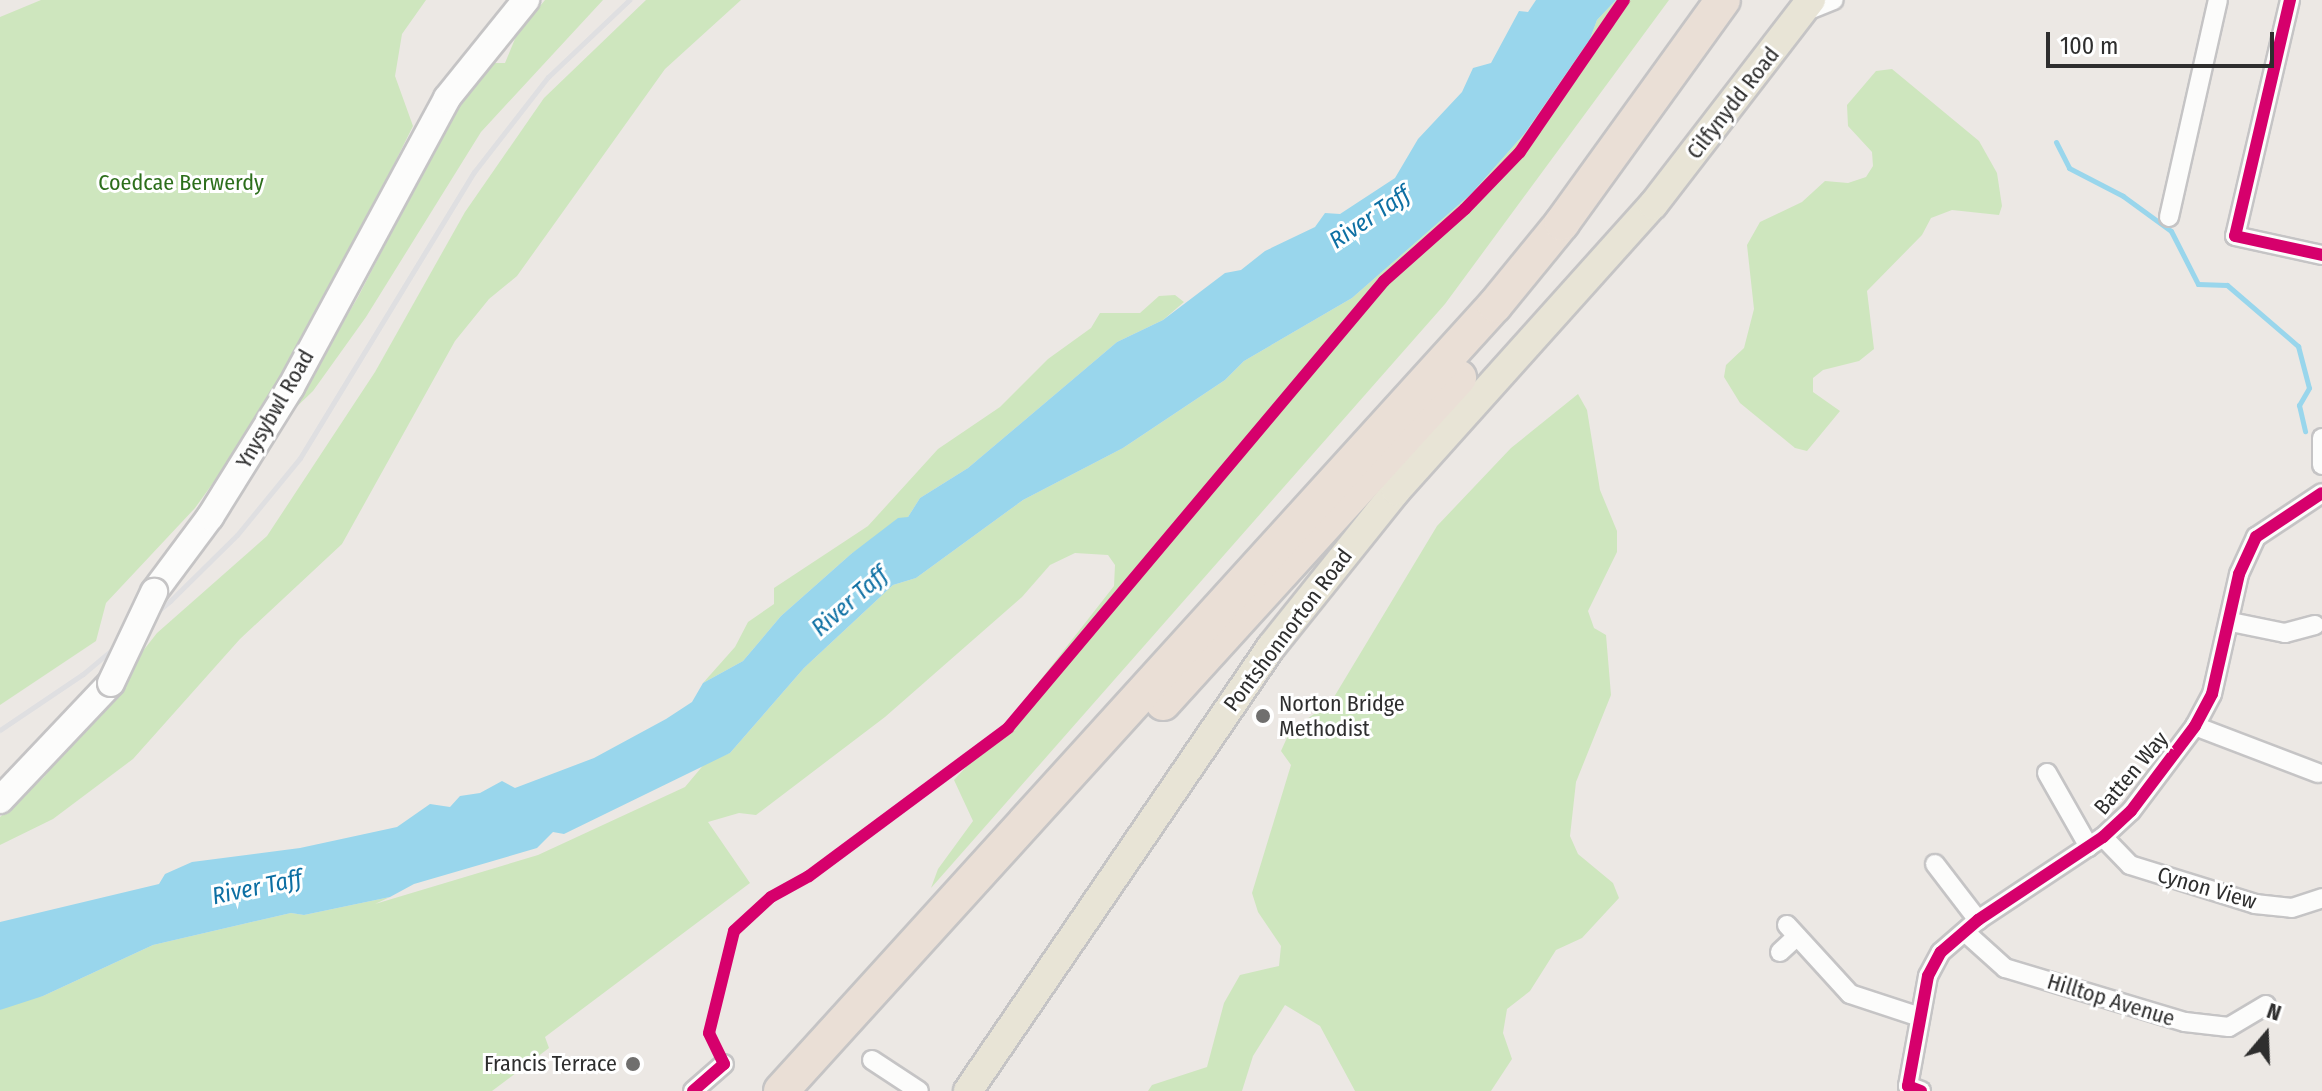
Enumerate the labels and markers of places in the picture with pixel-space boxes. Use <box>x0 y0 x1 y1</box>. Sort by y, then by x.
place label: Norton Bridge Methodist <box>1279 690 1405 742</box>
marker: Norton Bridge Methodist <box>1254 707 1272 725</box>
place label: Francis Terrace <box>484 1051 617 1077</box>
marker: Francis Terrace <box>624 1055 642 1073</box>

